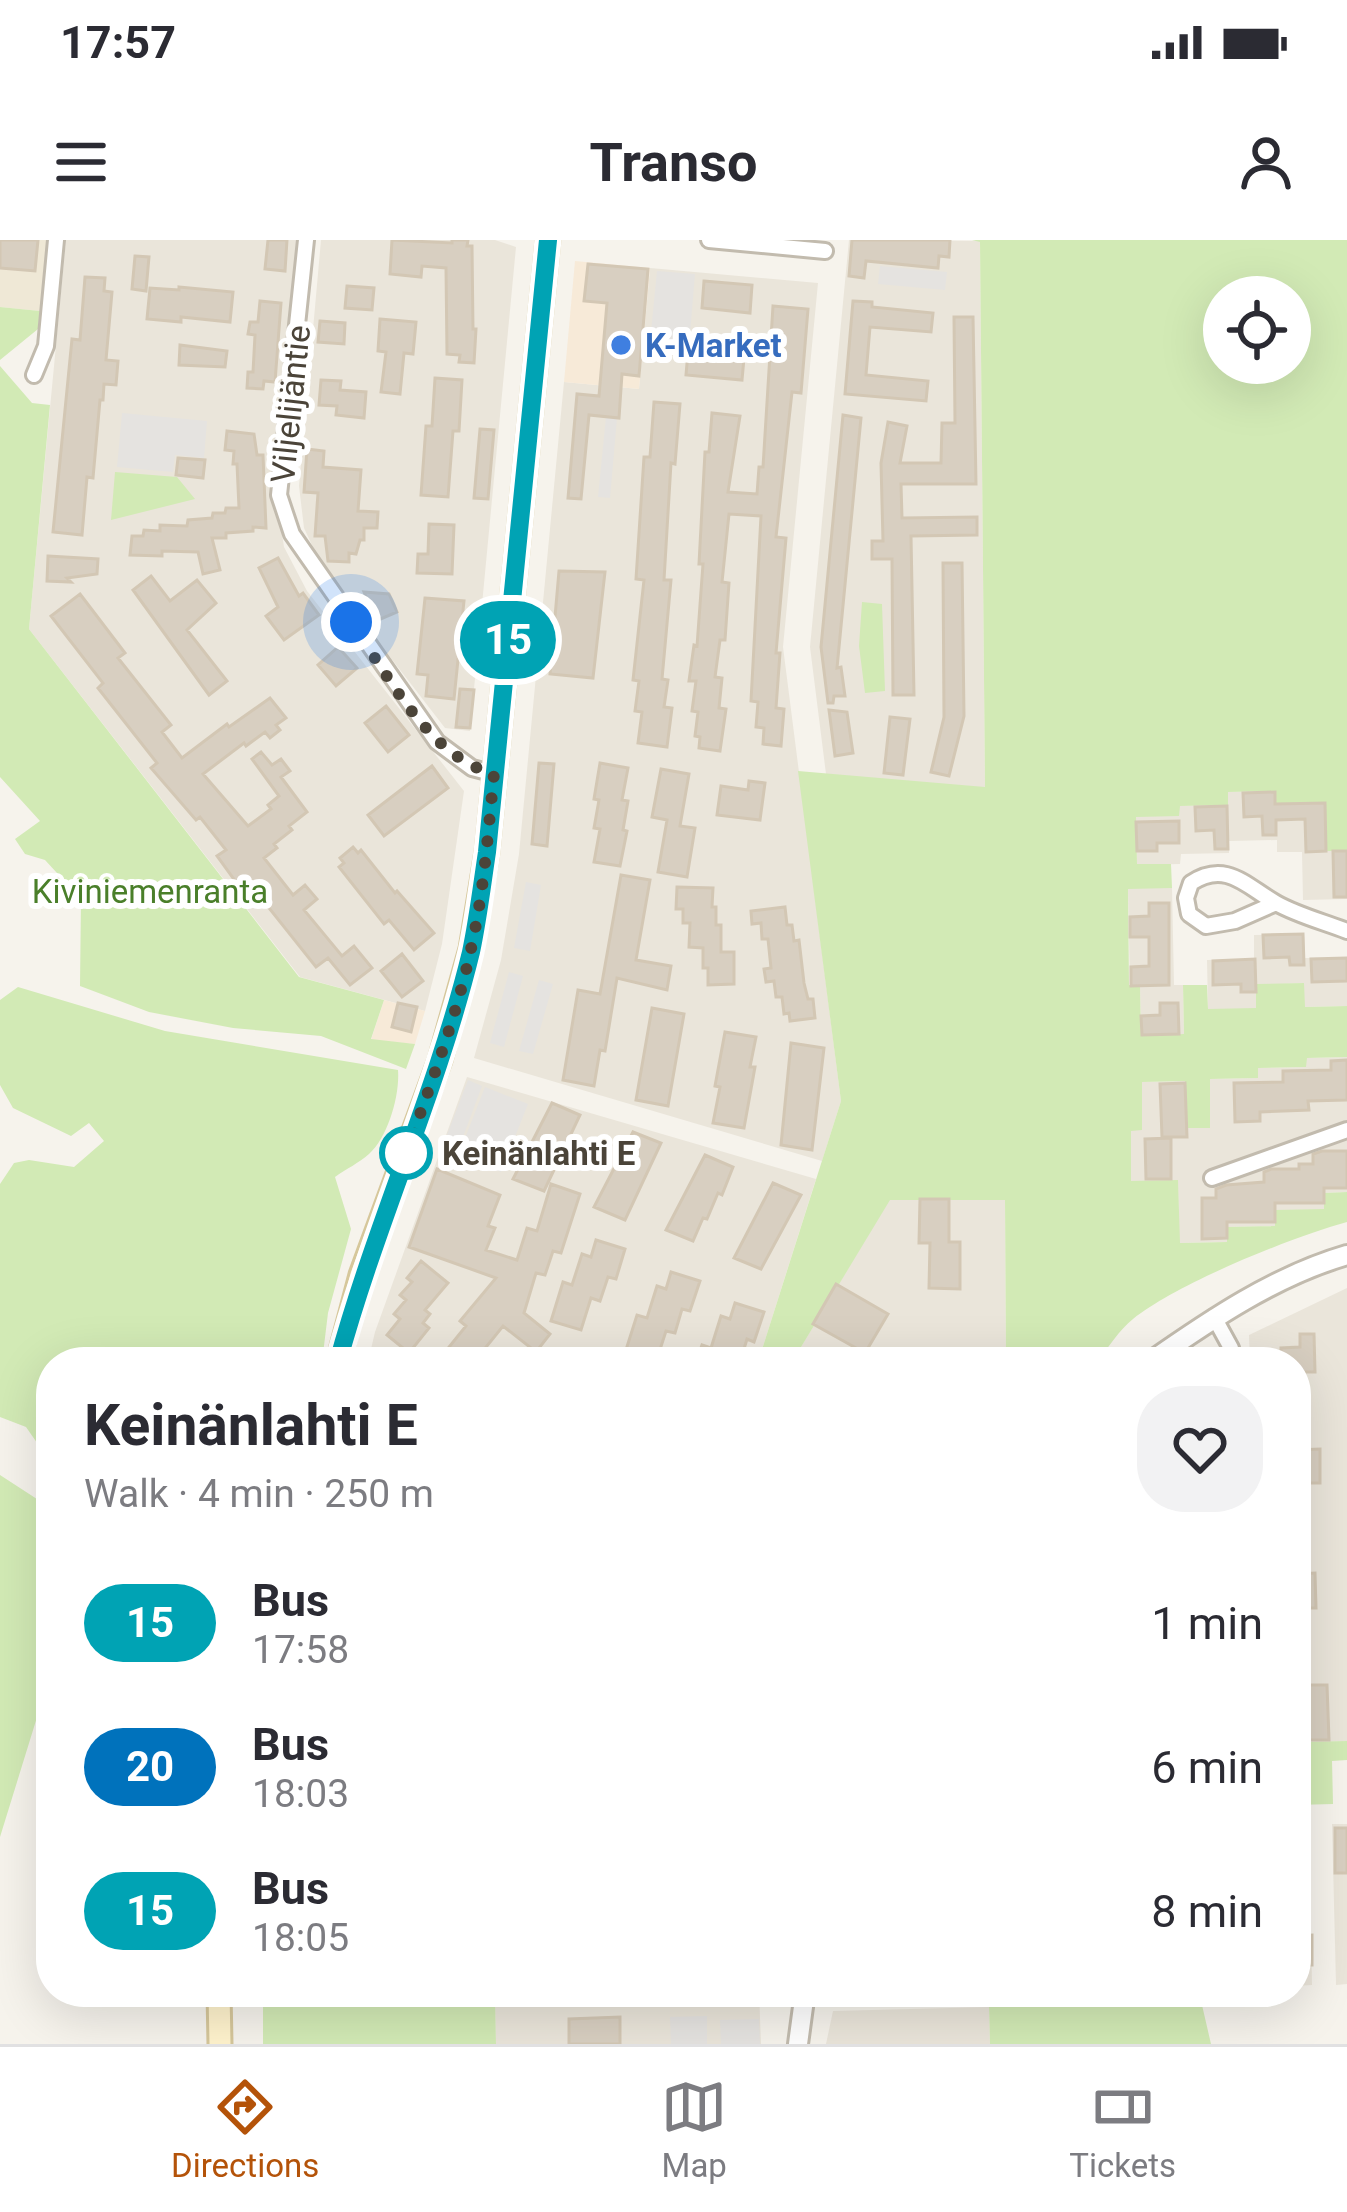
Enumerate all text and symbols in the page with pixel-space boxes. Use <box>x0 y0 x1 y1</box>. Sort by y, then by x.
text: 17:57 <box>60 16 176 69</box>
icon: menu <box>48 129 114 195</box>
icon: person <box>1233 129 1299 195</box>
text: Transo <box>590 131 757 194</box>
map controls <box>1203 276 1311 384</box>
button: locate <box>1203 276 1311 384</box>
street label: Viljelijäntie <box>263 323 318 485</box>
place label: K-Market <box>645 326 782 365</box>
marker: K-Market <box>608 332 634 358</box>
your location <box>321 592 381 652</box>
line badge: 15 <box>454 601 562 679</box>
text: 15 <box>484 615 532 664</box>
park label: Kiviniemenranta <box>32 872 268 911</box>
marker: Keinänlahti E <box>381 1128 431 1178</box>
place label: Keinänlahti E <box>442 1134 635 1173</box>
button: heart <box>1137 1386 1263 1512</box>
text: Keinänlahti E <box>84 1392 418 1459</box>
text: Walk · 4 min · 250 m <box>84 1471 434 1517</box>
text: Bus <box>252 1574 329 1627</box>
text: 1 min <box>1151 1597 1263 1650</box>
text: 15 <box>126 1598 174 1647</box>
text: 17:58 <box>252 1627 349 1673</box>
text: Bus <box>252 1718 329 1771</box>
text: 6 min <box>1151 1741 1263 1794</box>
text: 20 <box>126 1742 174 1791</box>
text: 18:03 <box>252 1771 349 1817</box>
text: Bus <box>252 1862 329 1915</box>
text: 8 min <box>1151 1885 1263 1938</box>
text: 15 <box>126 1886 174 1935</box>
text: 18:05 <box>252 1915 349 1961</box>
tab: Directions <box>171 2074 319 2185</box>
tab: Map <box>661 2074 727 2185</box>
tab: Tickets <box>1069 2074 1176 2185</box>

